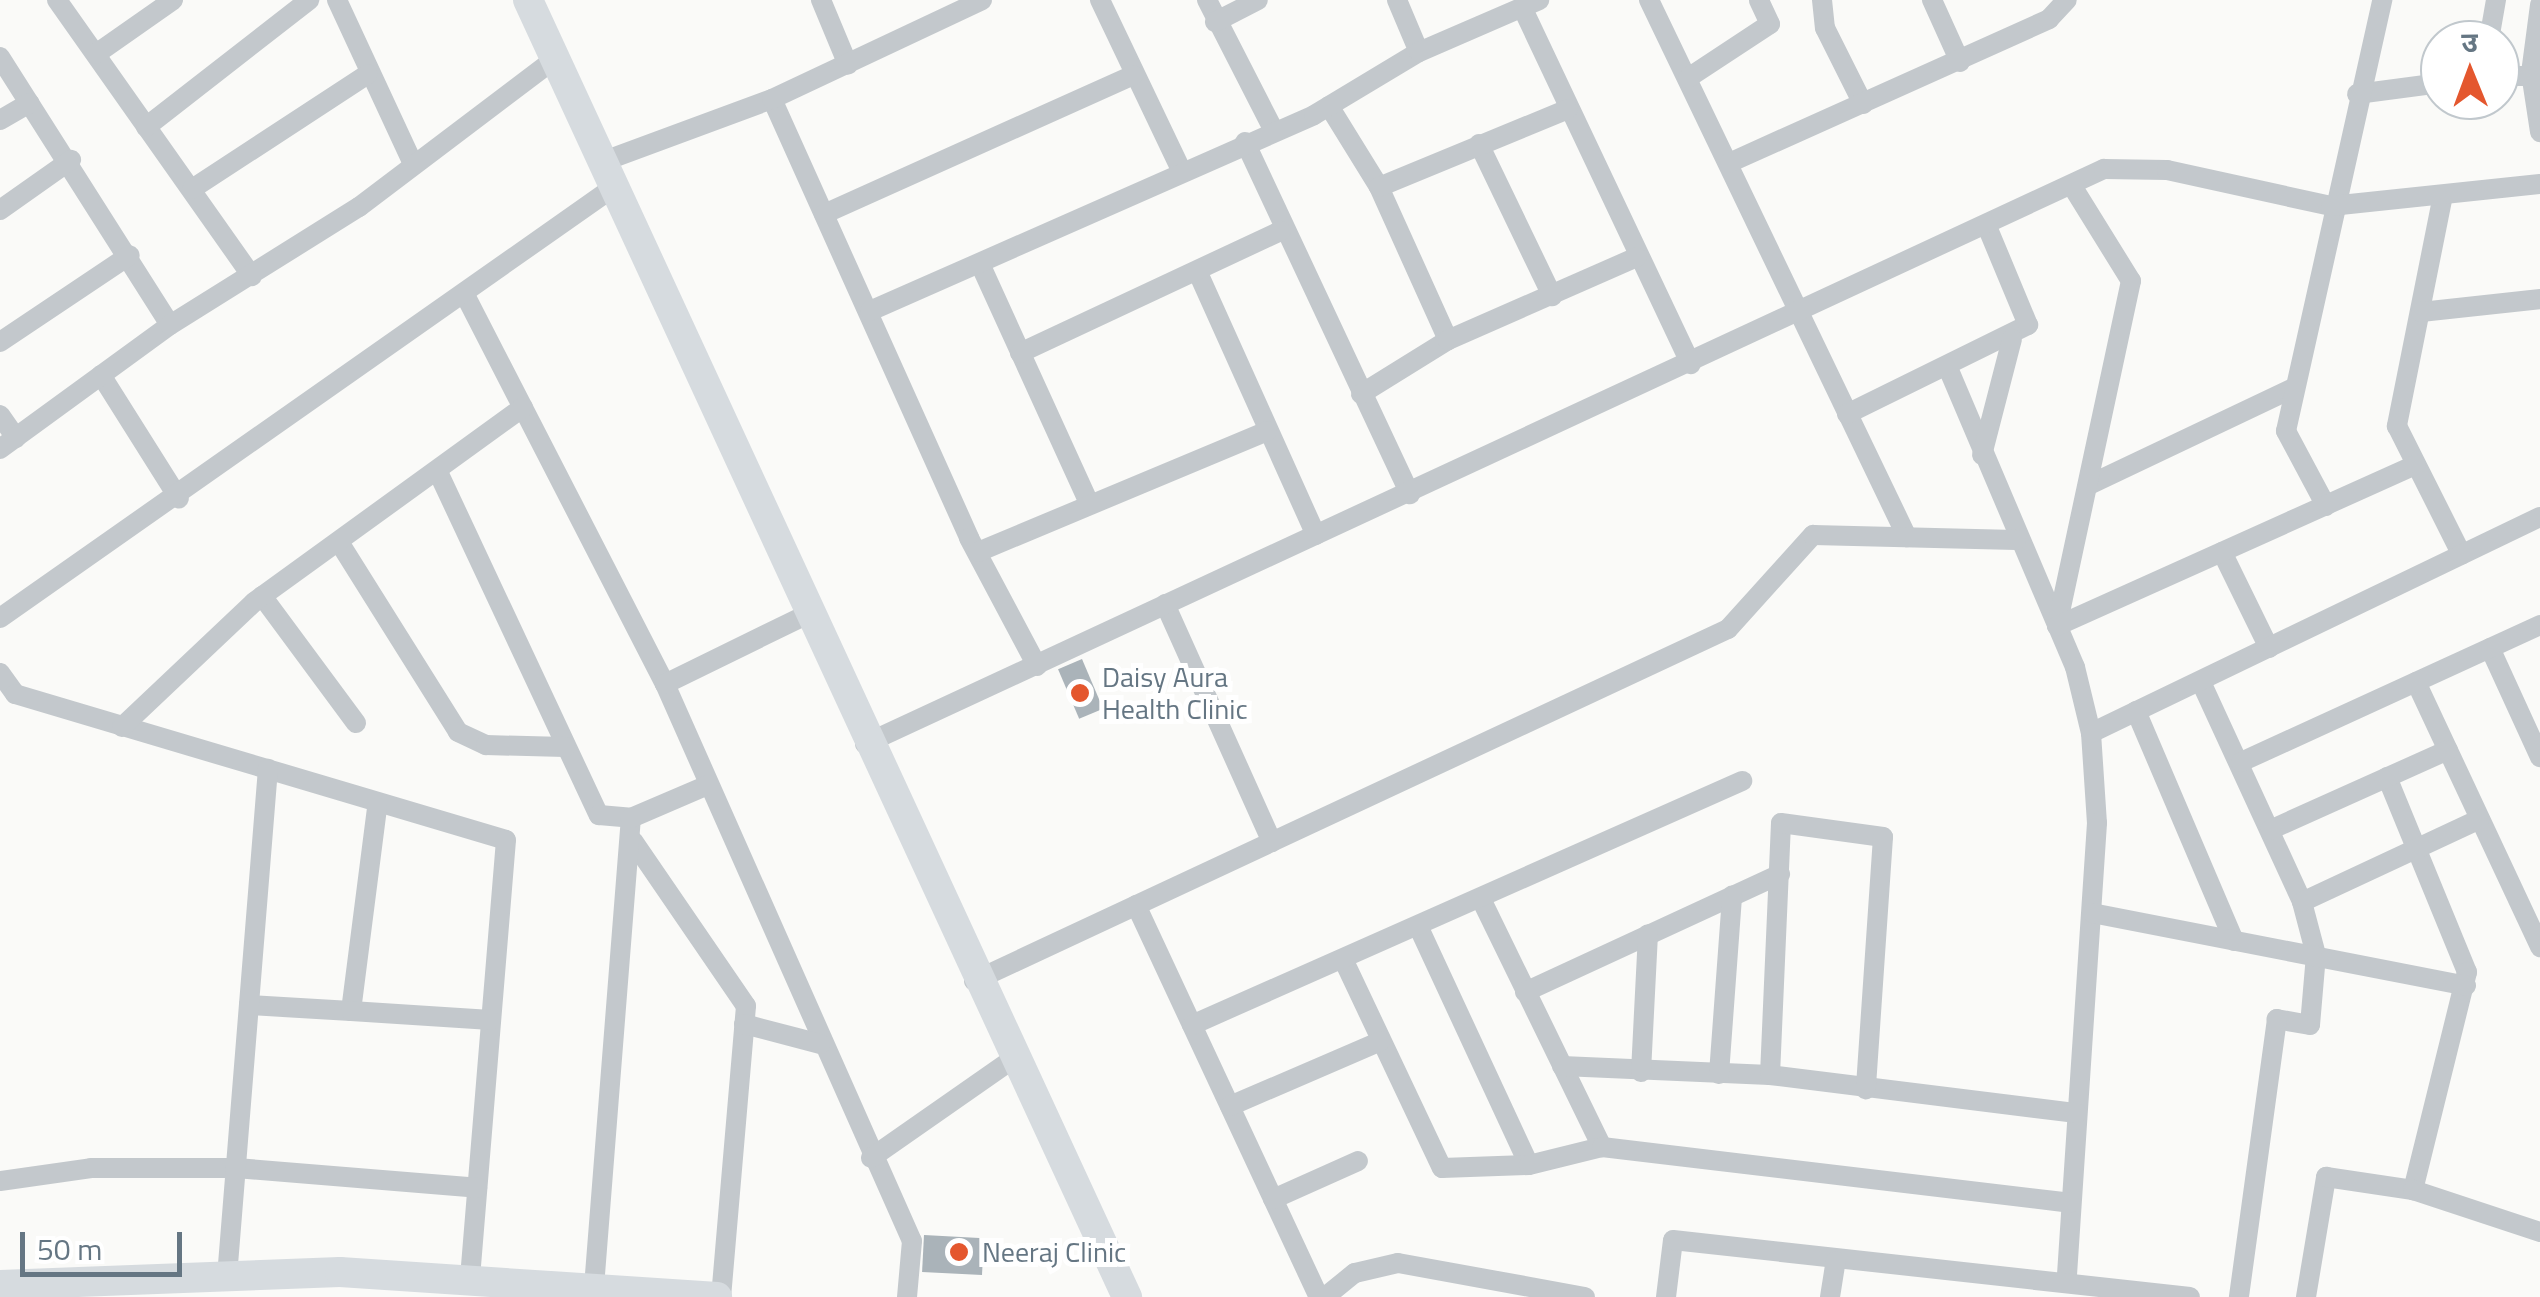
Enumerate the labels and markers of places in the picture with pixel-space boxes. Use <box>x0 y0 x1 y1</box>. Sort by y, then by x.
place label: Daisy Aura Health Clinic <box>1102 660 1248 726</box>
marker: Daisy Aura Health Clinic <box>1067 680 1093 706</box>
place label: Neeraj Clinic <box>982 1235 1126 1269</box>
marker: Neeraj Clinic <box>946 1239 972 1265</box>

